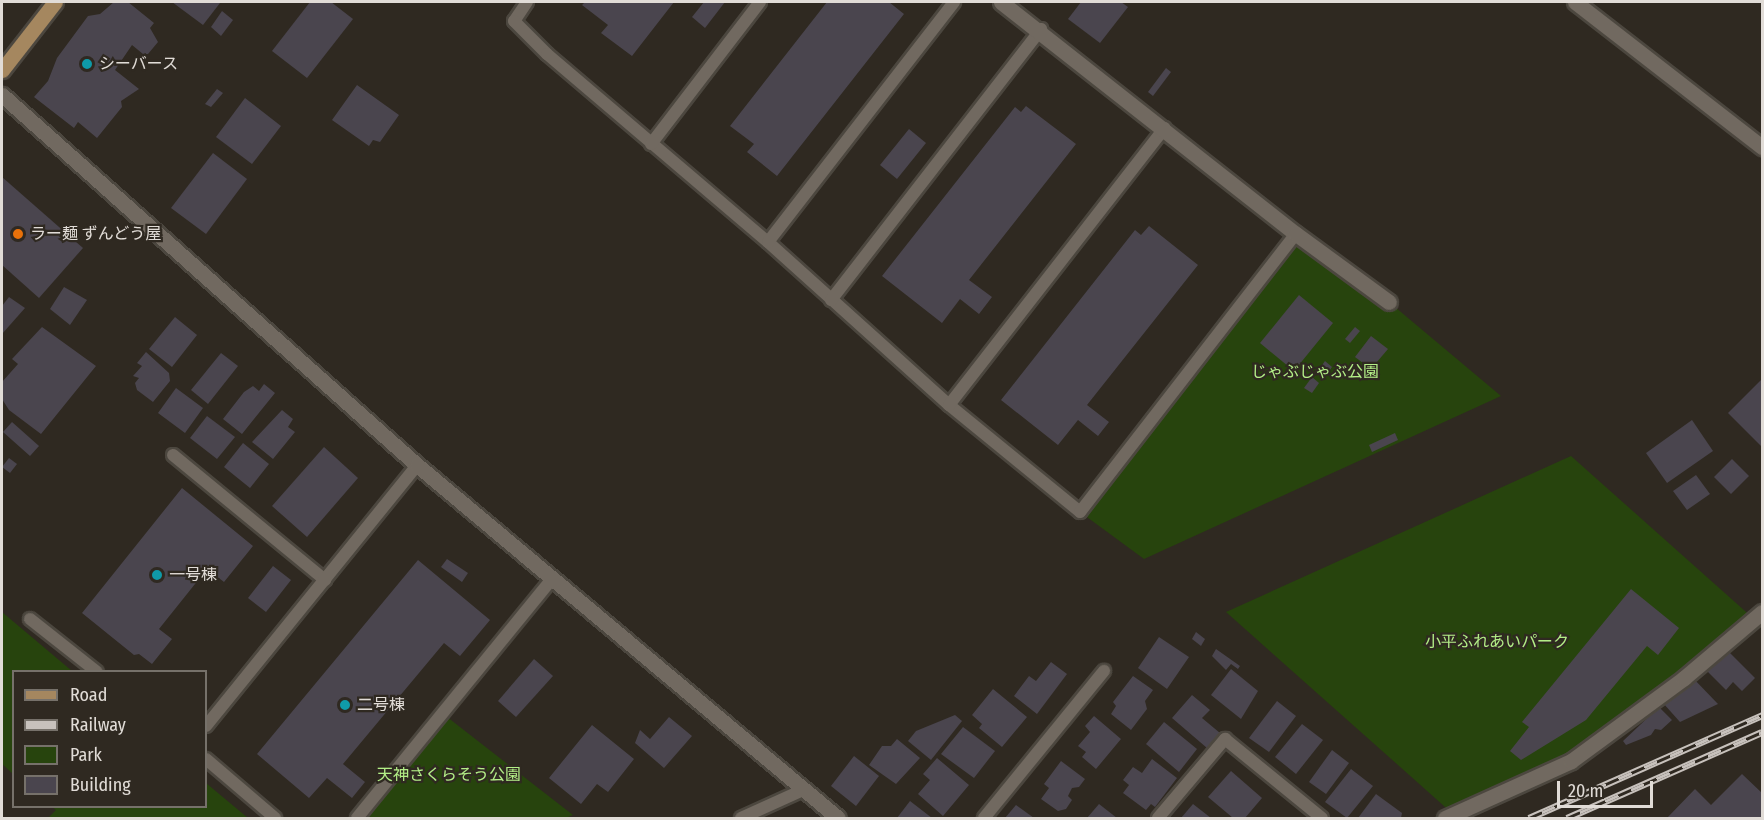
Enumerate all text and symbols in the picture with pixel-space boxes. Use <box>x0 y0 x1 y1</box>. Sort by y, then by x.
place label: シーバース <box>99 54 179 74</box>
marker: シーバース <box>80 57 94 71</box>
place label: ラー麺 ずんどう屋 <box>30 224 162 244</box>
marker: ラー麺 ずんどう屋 <box>11 227 25 241</box>
park label: じゃぶじゃぶ公園 <box>1251 362 1379 382</box>
place label: 一号棟 <box>169 565 217 585</box>
marker: 一号棟 <box>150 568 164 582</box>
park label: 小平ふれあいパーク <box>1425 632 1569 652</box>
legend <box>12 670 207 808</box>
text: Road <box>70 684 107 706</box>
place label: 二号棟 <box>357 695 405 715</box>
marker: 二号棟 <box>338 698 352 712</box>
text: Railway <box>70 714 126 736</box>
text: Park <box>70 744 102 766</box>
park label: 天神さくらそう公園 <box>377 765 521 785</box>
scale bar <box>1560 769 1656 807</box>
text: Building <box>70 774 131 796</box>
text: 20 m <box>1568 780 1603 802</box>

